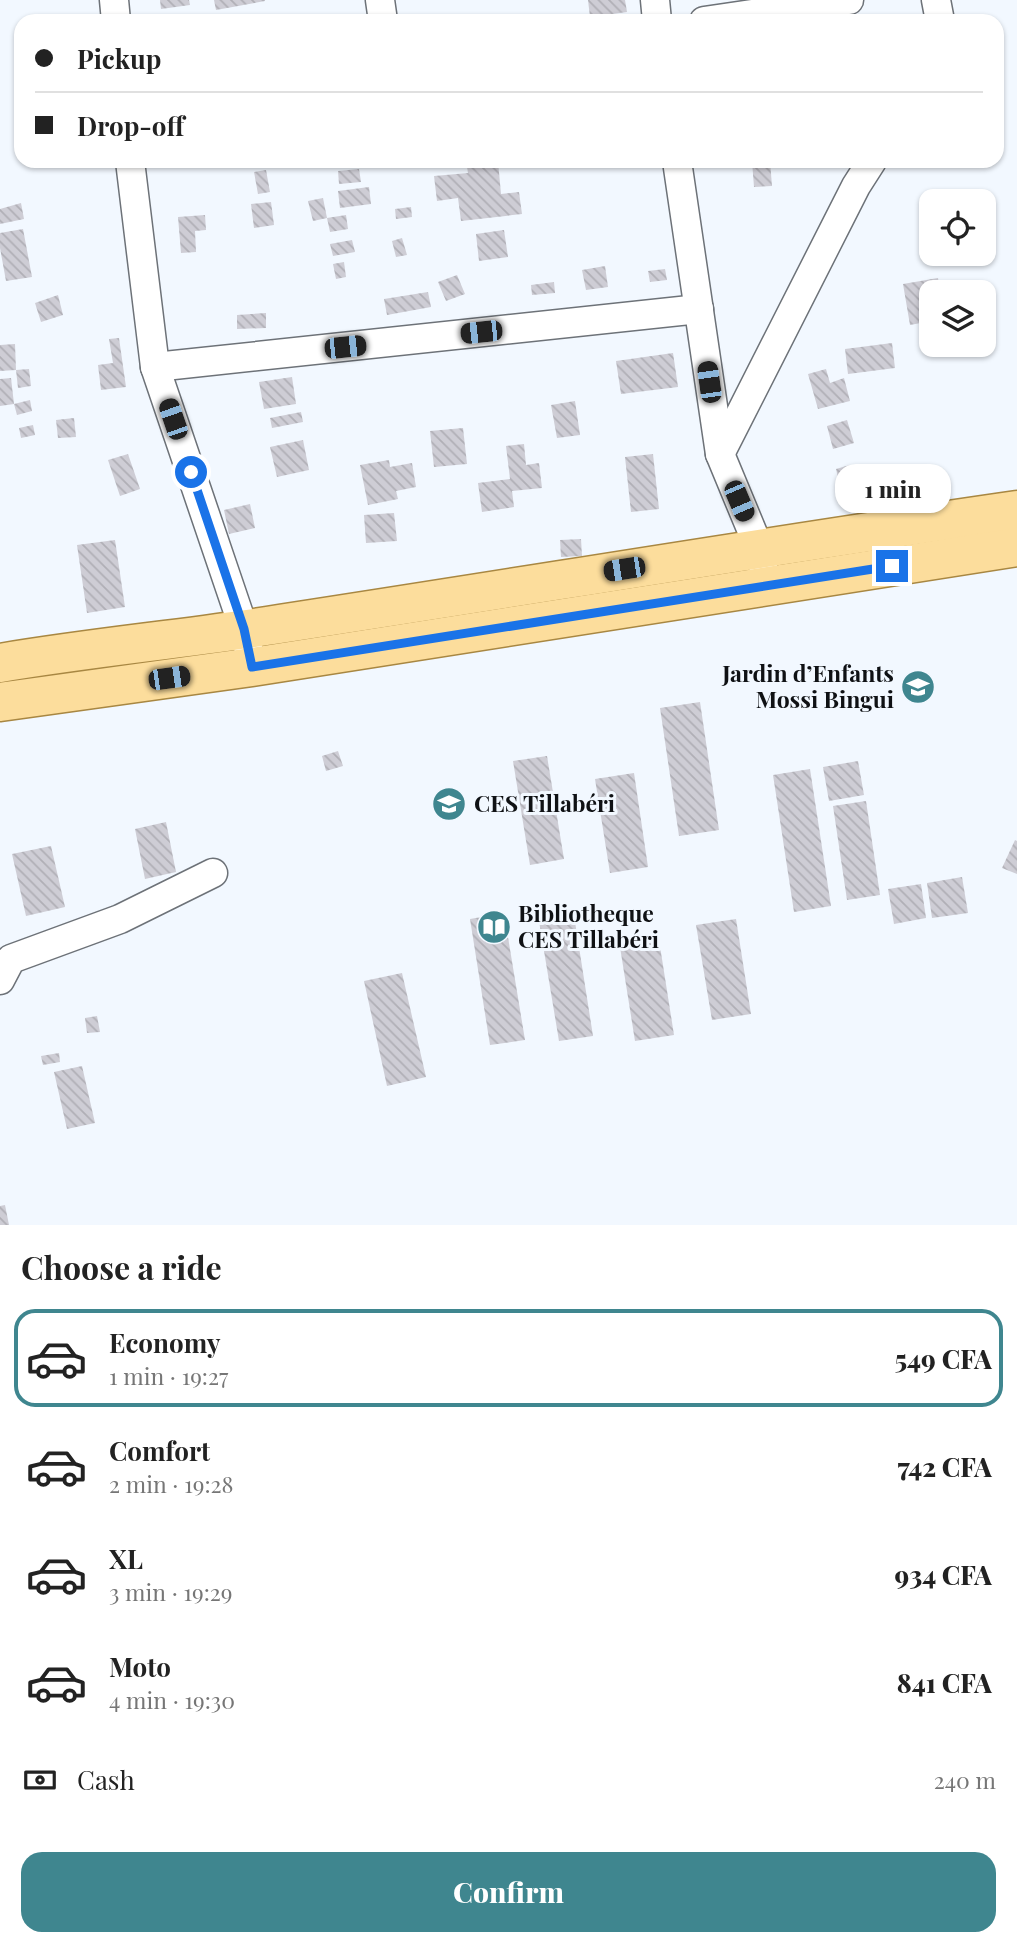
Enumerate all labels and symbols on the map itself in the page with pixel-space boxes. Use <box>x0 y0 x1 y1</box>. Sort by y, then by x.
car <box>460 319 503 345</box>
car <box>324 334 367 360</box>
car <box>696 360 723 404</box>
car <box>157 396 190 442</box>
route start <box>175 456 207 488</box>
callout: 1 min <box>834 464 950 514</box>
car <box>722 478 757 524</box>
route end <box>876 550 908 582</box>
car <box>602 555 647 583</box>
place label: Jardin d’Enfants Mossi Bingui <box>721 657 894 714</box>
car <box>147 665 192 691</box>
school or university icon: Jardin d’Enfants Mossi Bingui <box>899 668 937 706</box>
school or university icon: CES Tillabéri <box>430 785 468 823</box>
place label: CES Tillabéri <box>474 787 615 818</box>
place label: Bibliotheque CES Tillabéri <box>518 897 659 954</box>
library icon: Bibliotheque CES Tillabéri <box>475 908 513 946</box>

